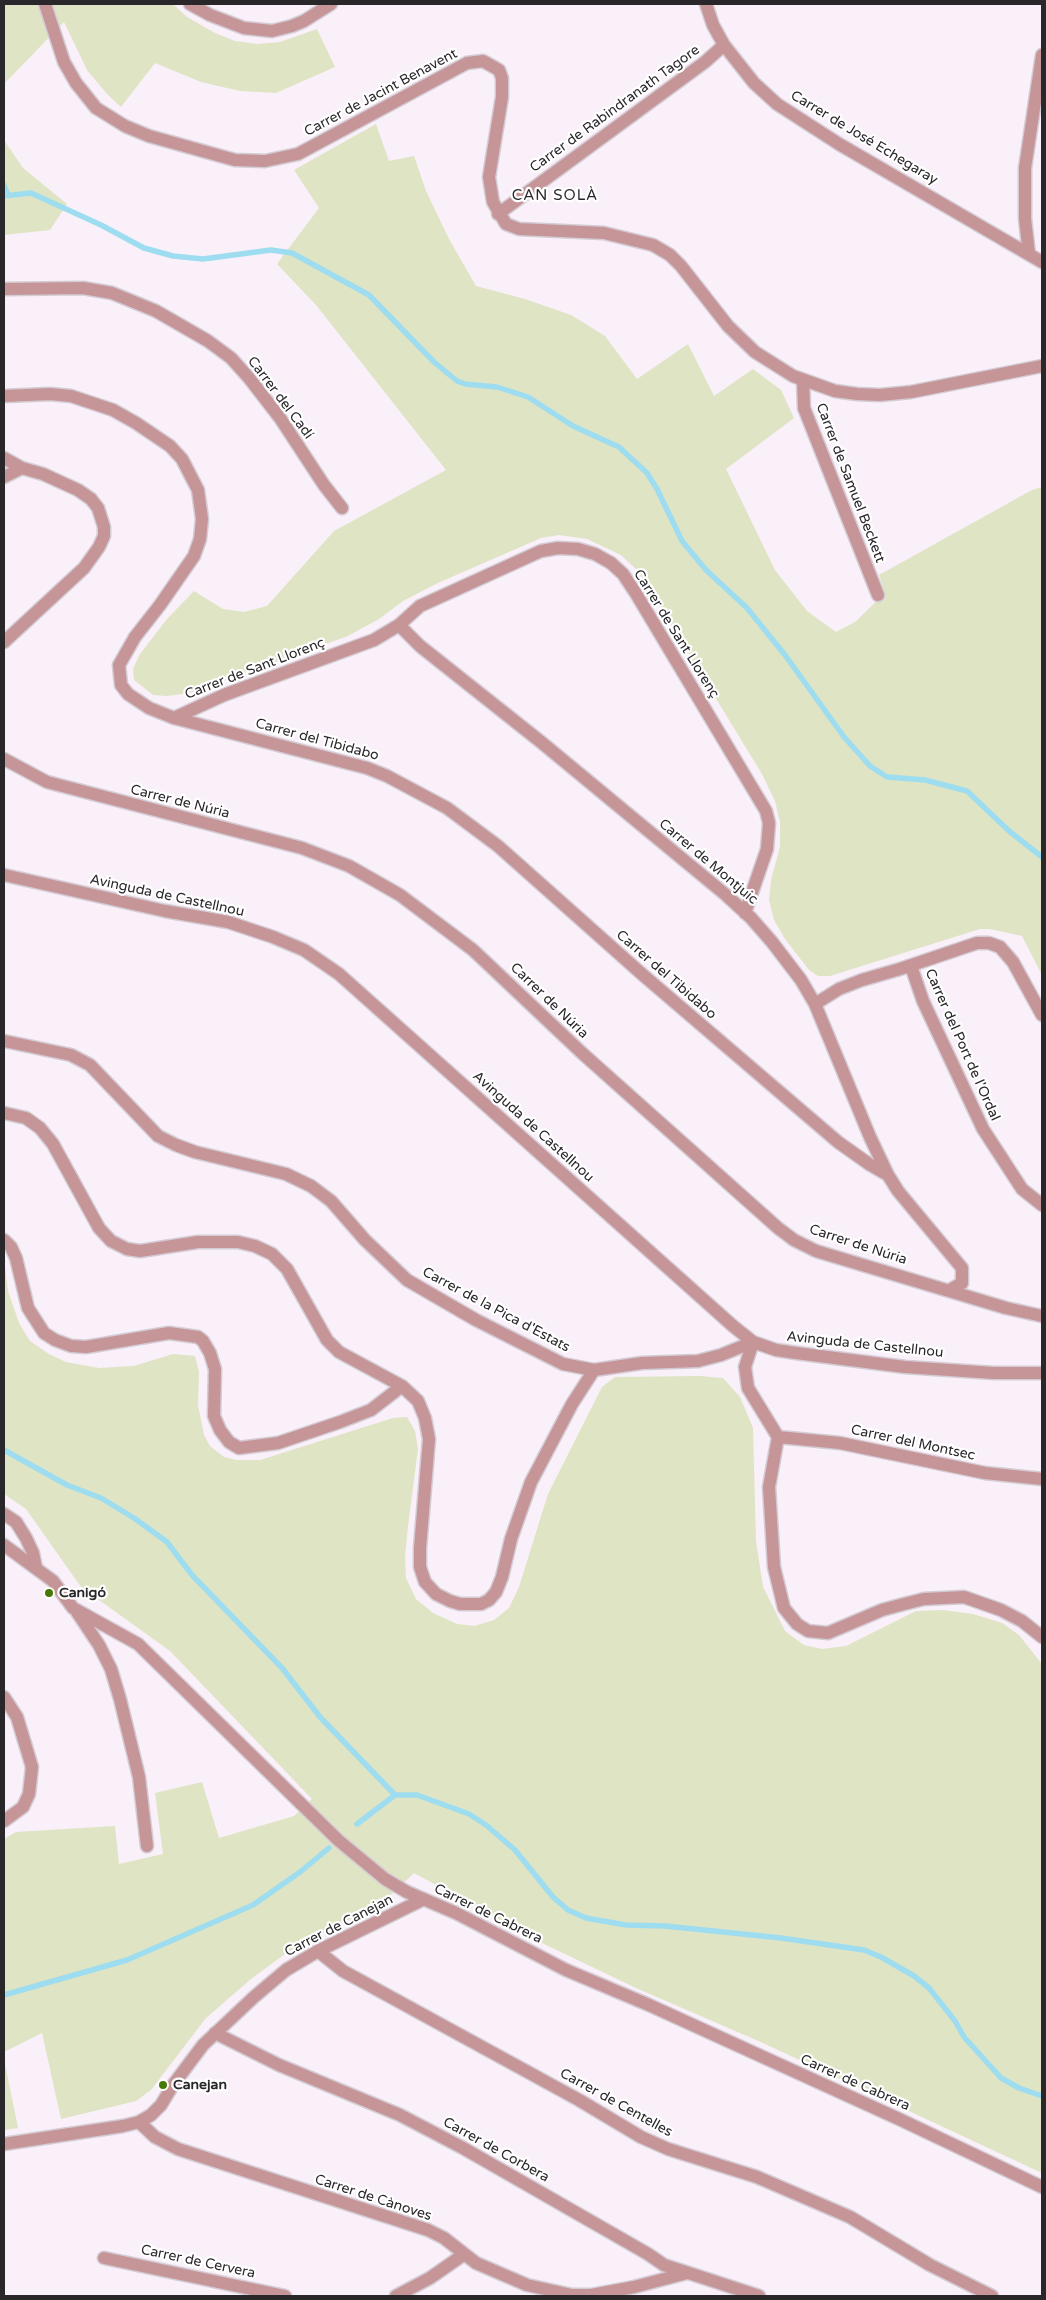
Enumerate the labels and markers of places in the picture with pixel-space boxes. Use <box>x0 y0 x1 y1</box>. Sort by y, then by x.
place label: Canigó <box>59 1585 106 1601</box>
marker: Canigó <box>43 1587 55 1599</box>
place label: Canejan <box>173 2077 227 2093</box>
marker: Canejan <box>157 2079 169 2091</box>

